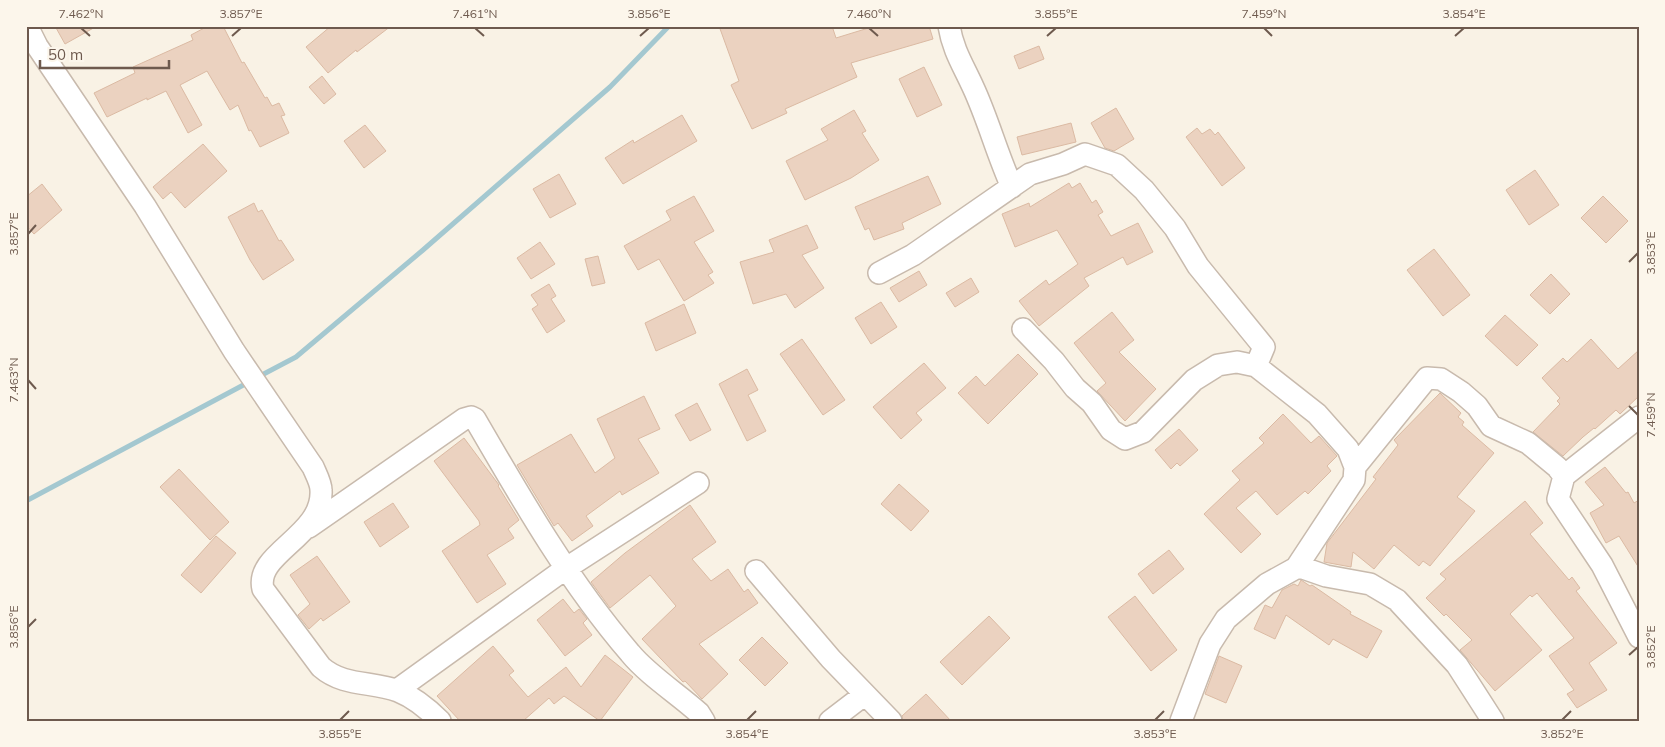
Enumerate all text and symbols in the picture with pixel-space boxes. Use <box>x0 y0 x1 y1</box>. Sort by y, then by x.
text: 7.462°N <box>59 6 103 21</box>
text: 3.857°E <box>219 6 263 21</box>
text: 7.461°N <box>453 6 497 21</box>
text: 3.856°E <box>627 6 671 21</box>
text: 7.460°N <box>847 6 891 21</box>
text: 3.855°E <box>1034 6 1078 21</box>
text: 7.459°N <box>1242 6 1286 21</box>
text: 3.854°E <box>1442 6 1486 21</box>
scale bar <box>40 38 169 70</box>
text: 50 m <box>48 45 83 64</box>
text: 3.857°E <box>6 212 21 256</box>
text: 3.853°E <box>1643 231 1658 275</box>
text: 7.463°N <box>6 358 21 402</box>
text: 7.459°N <box>1643 393 1658 437</box>
text: 3.856°E <box>6 605 21 649</box>
text: 3.852°E <box>1643 625 1658 669</box>
text: 3.855°E <box>318 726 362 741</box>
text: 3.854°E <box>725 726 769 741</box>
text: 3.853°E <box>1133 726 1177 741</box>
text: 3.852°E <box>1540 726 1584 741</box>

